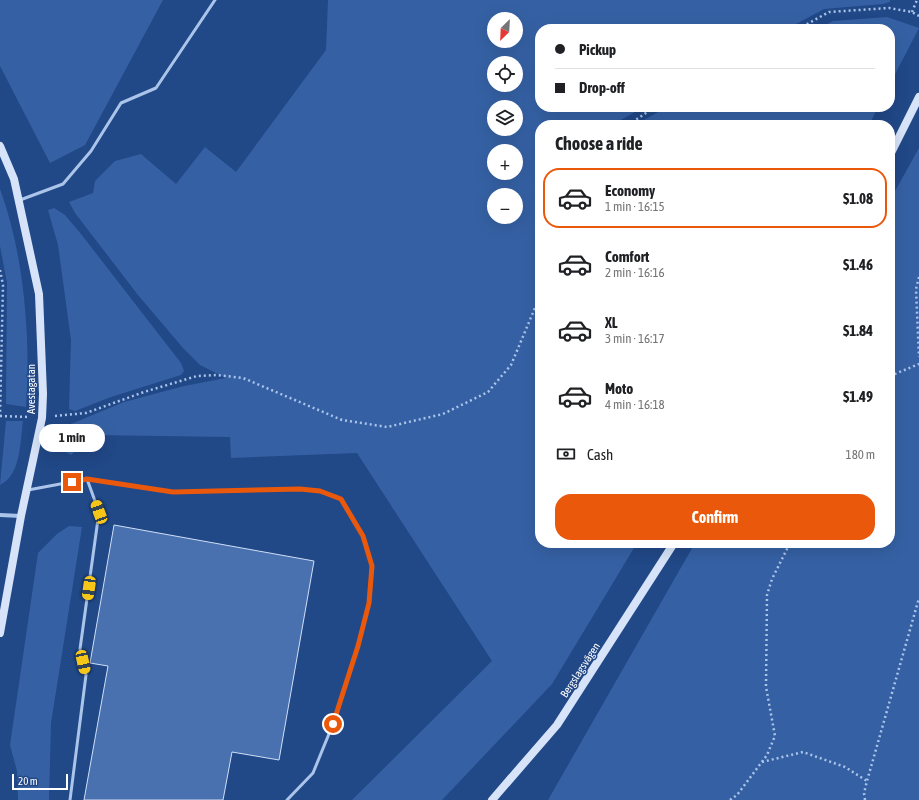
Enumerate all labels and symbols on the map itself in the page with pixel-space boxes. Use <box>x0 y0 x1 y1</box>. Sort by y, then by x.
north arrow <box>487 12 523 48</box>
street label: Avestagatan <box>25 364 37 414</box>
callout: 1 min <box>39 424 105 452</box>
route end <box>63 473 81 491</box>
car <box>89 499 109 525</box>
car <box>81 575 97 601</box>
street label: Bergslagsvägen <box>558 640 602 700</box>
car <box>75 649 91 675</box>
route start <box>324 715 342 733</box>
scale bar <box>12 772 68 791</box>

